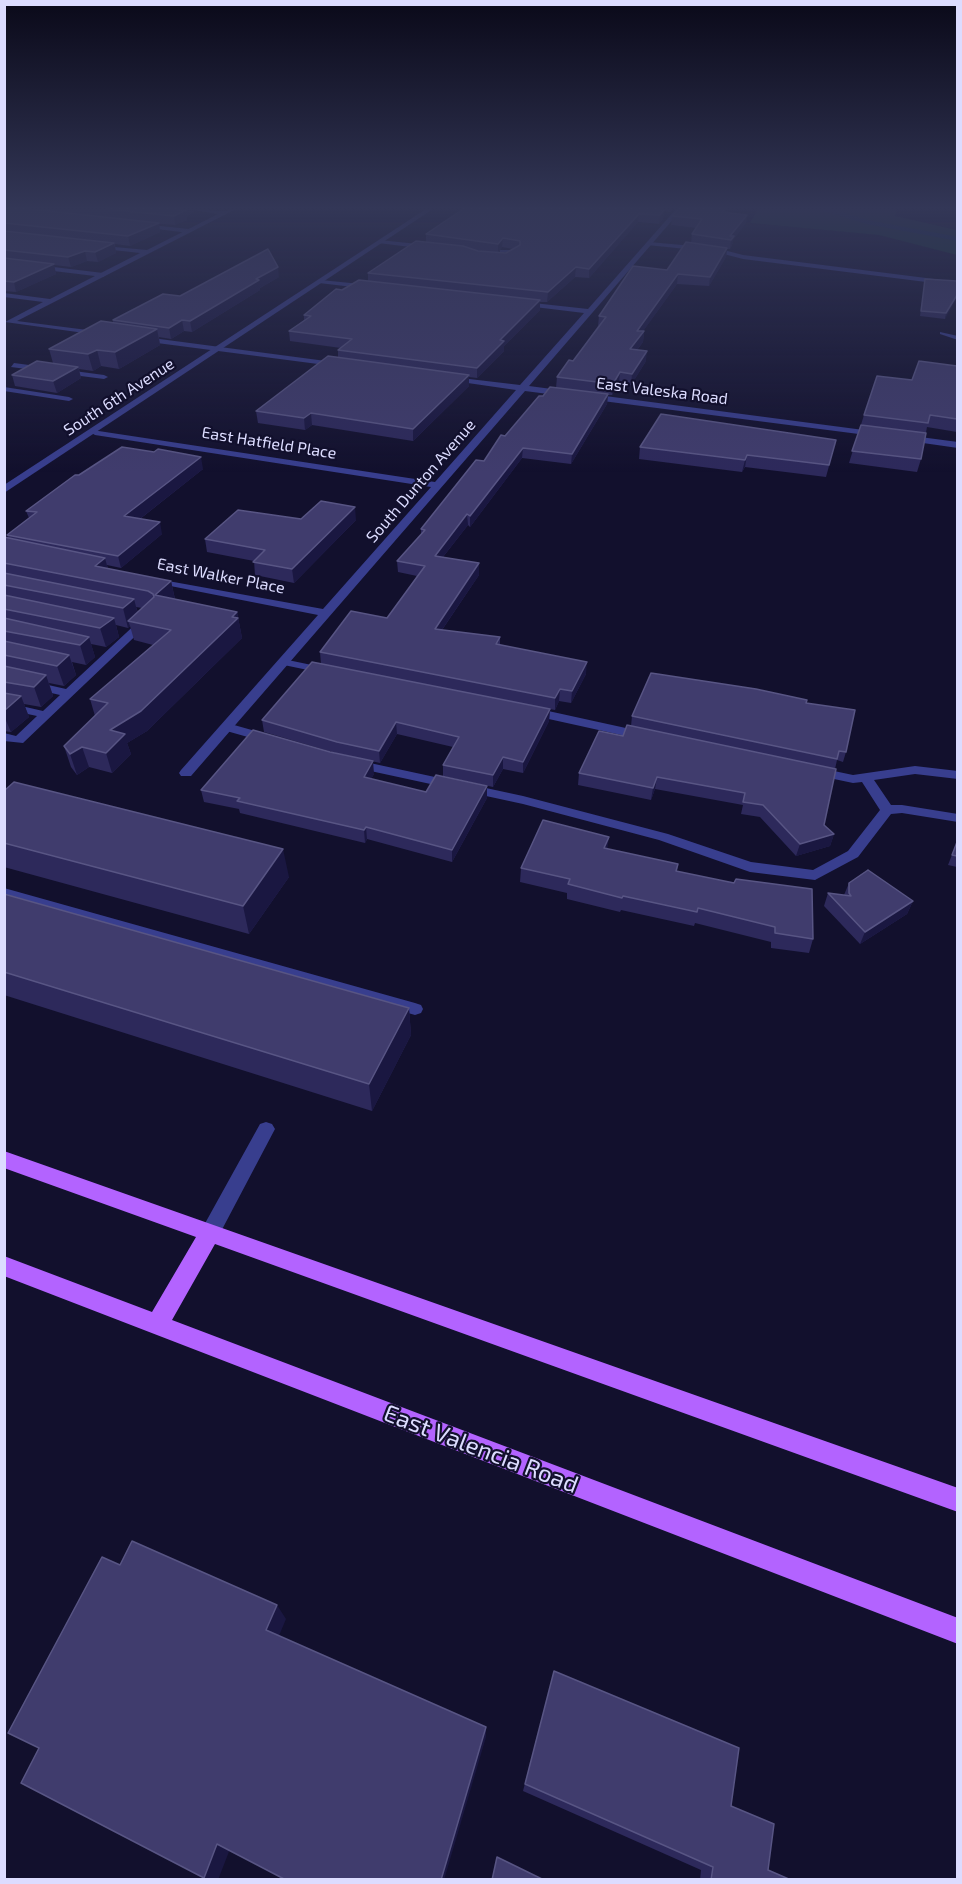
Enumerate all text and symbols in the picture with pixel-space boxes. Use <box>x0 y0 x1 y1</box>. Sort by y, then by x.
street label: South 6th Avenue <box>60 354 178 440</box>
street label: East Valeska Road <box>595 373 729 409</box>
street label: South Dunton Avenue <box>362 416 480 546</box>
street label: East Hatfield Place <box>200 423 338 463</box>
street label: East Walker Place <box>155 554 287 598</box>
street label: East Valencia Road <box>380 1399 582 1499</box>

